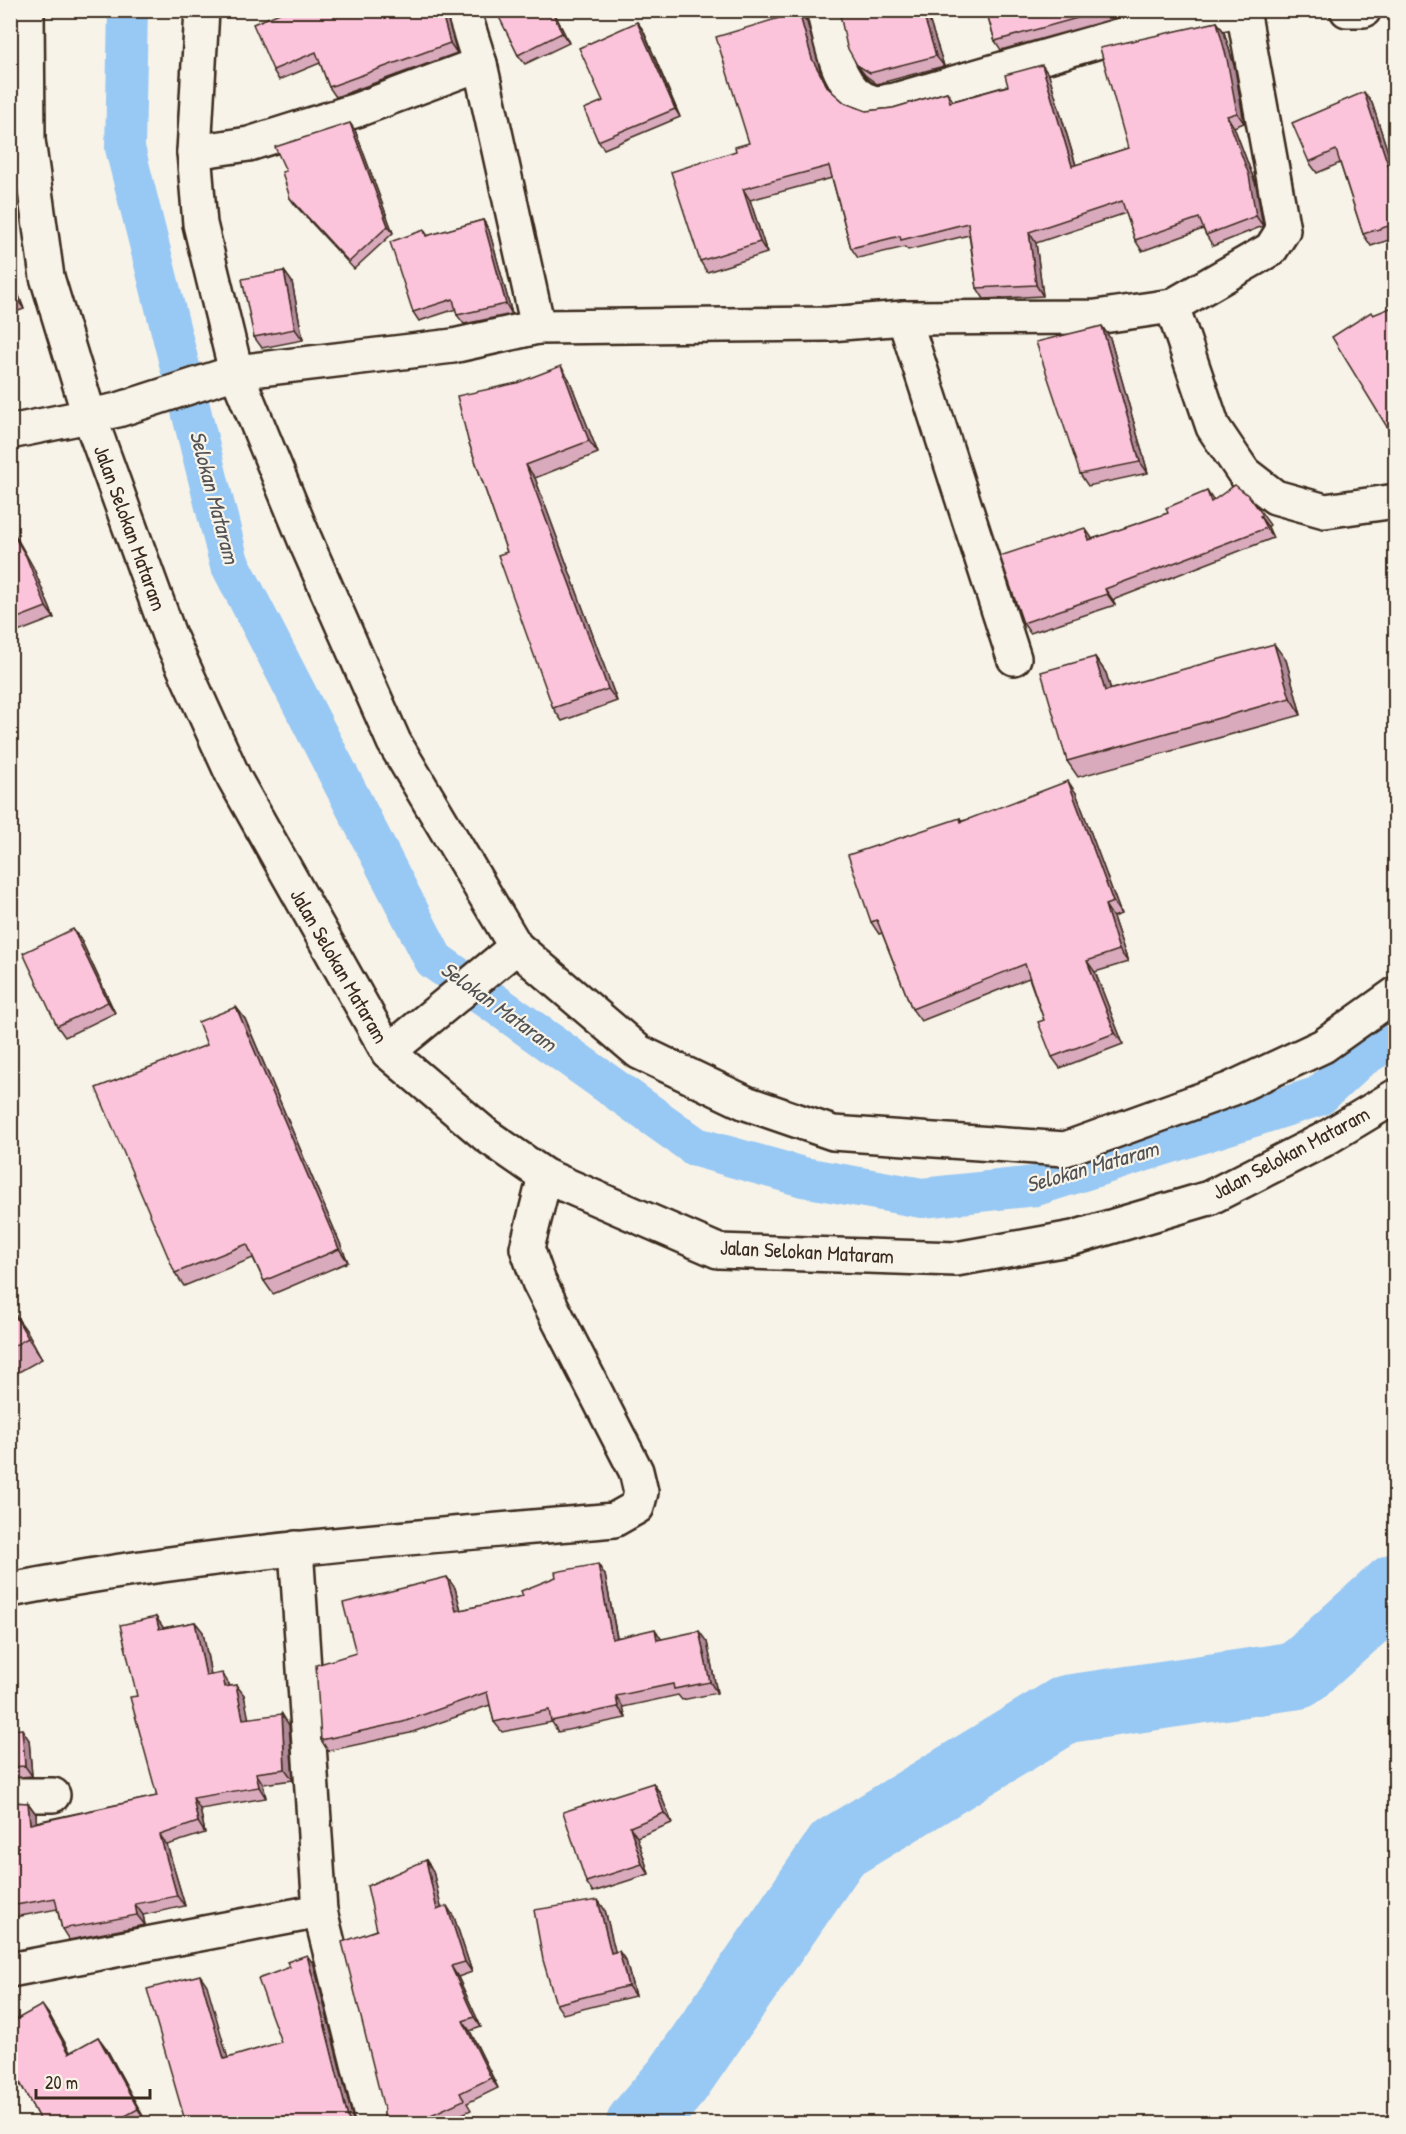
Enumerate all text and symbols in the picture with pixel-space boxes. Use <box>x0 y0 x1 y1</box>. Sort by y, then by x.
water label: Selokan Mataram <box>183 427 247 568</box>
street label: Jalan Selokan Mataram <box>87 441 174 615</box>
street label: Jalan Selokan Mataram <box>283 883 396 1048</box>
water label: Selokan Mataram <box>435 954 564 1059</box>
street label: Jalan Selokan Mataram <box>1207 1099 1374 1206</box>
water label: Selokan Mataram <box>1022 1133 1163 1199</box>
street label: Jalan Selokan Mataram <box>719 1232 895 1271</box>
scale bar <box>36 2062 150 2100</box>
text: 20 m <box>45 2070 78 2095</box>

